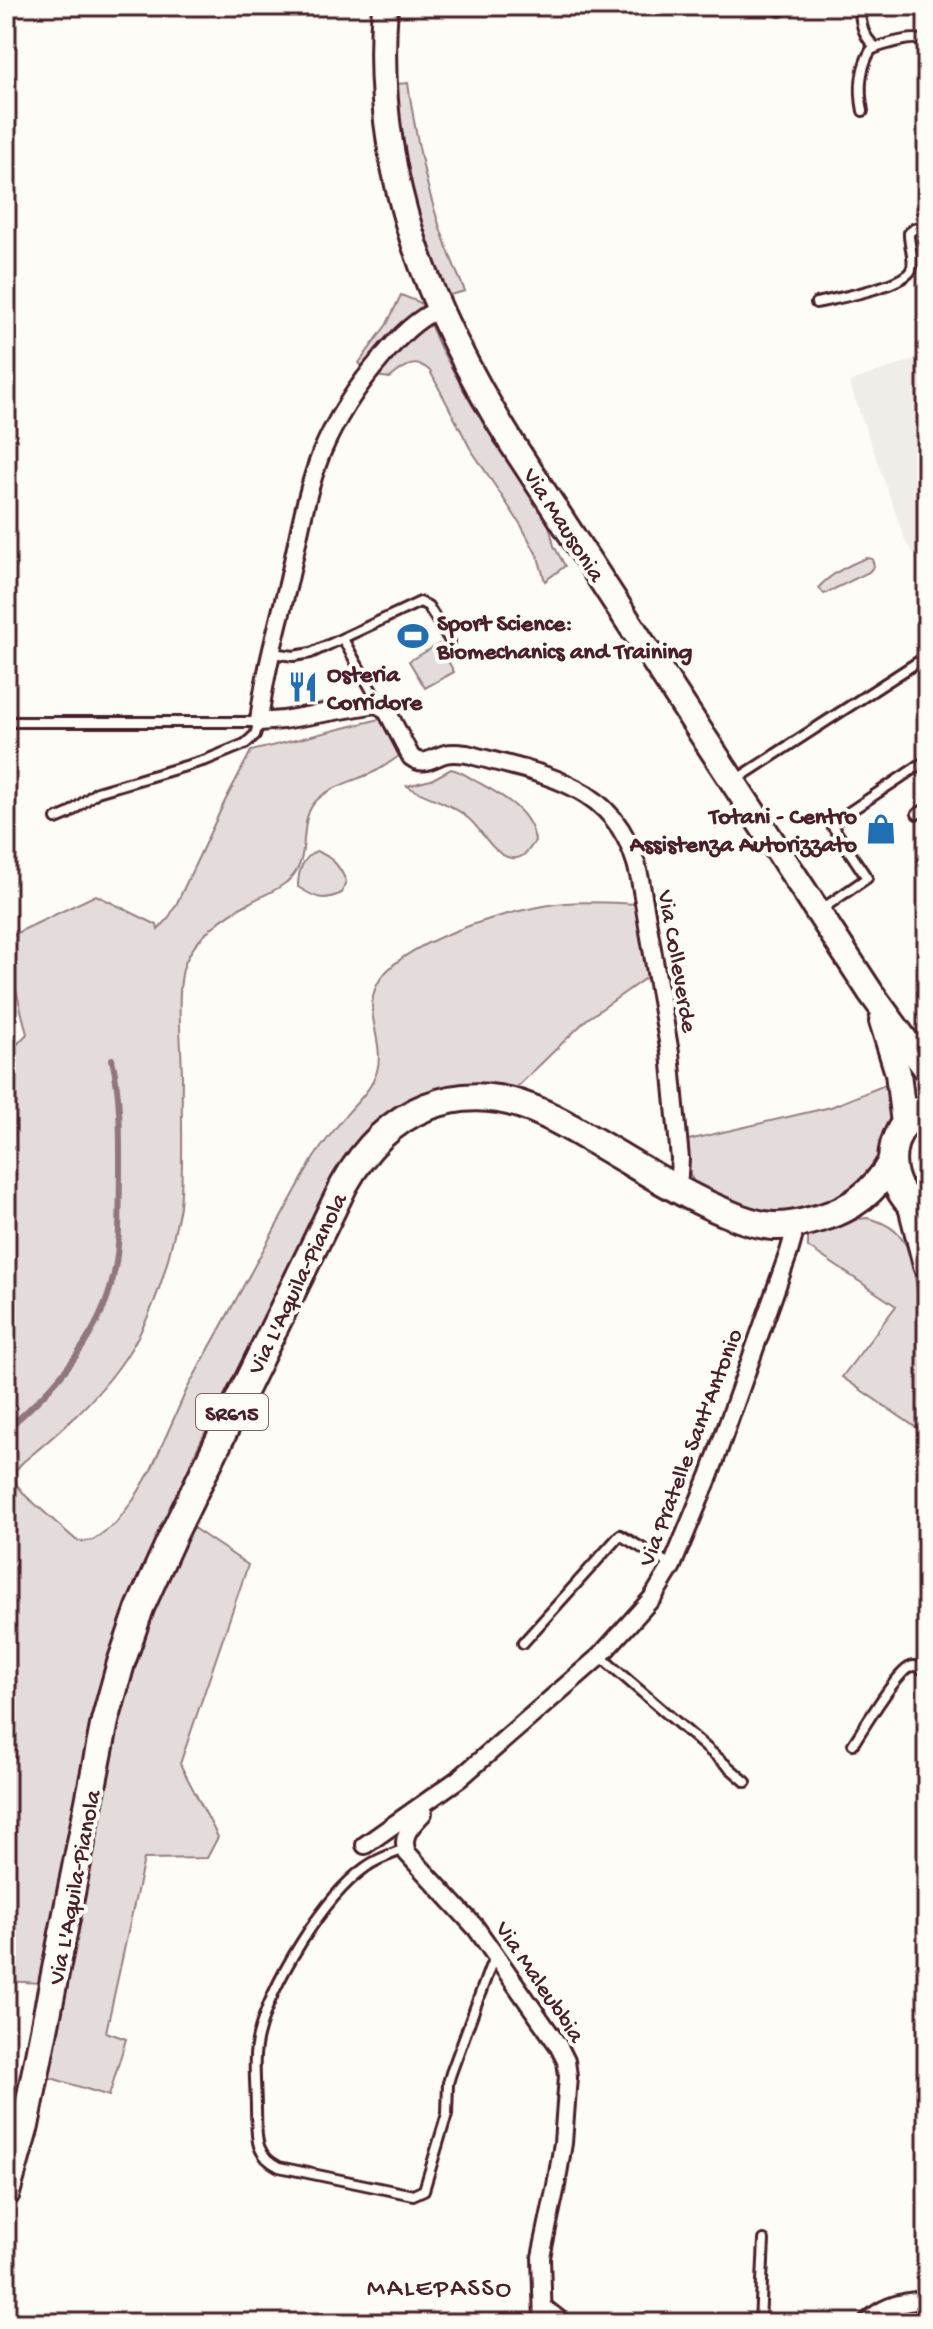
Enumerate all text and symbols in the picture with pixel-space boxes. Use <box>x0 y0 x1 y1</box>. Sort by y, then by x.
street label: Via Mausonia <box>514 463 610 589</box>
place label: Sport Science: Biomechanics and Training <box>436 611 693 668</box>
sports icon: Sport Science: Biomechanics and Training <box>396 619 430 653</box>
place label: Osteria Corridore <box>327 662 424 719</box>
restaurant icon: Osteria Corridore <box>286 670 320 704</box>
place label: Totani - Centro Assistenza Autorizzato <box>629 804 858 861</box>
shop icon: Totani - Centro Assistenza Autorizzato <box>864 812 898 846</box>
street label: Via Colleverde <box>649 887 702 1036</box>
street label: Via L'Aquila-Pianola <box>242 1189 356 1381</box>
street label: Via Pratelle Sant'Antonio <box>633 1325 751 1572</box>
road number: SR615 <box>196 1394 268 1430</box>
street label: Via L'Aquila-Pianola <box>43 1787 110 1989</box>
street label: Via Maleubbia <box>486 1916 590 2050</box>
district label: MALEPASSO <box>367 2275 513 2306</box>

